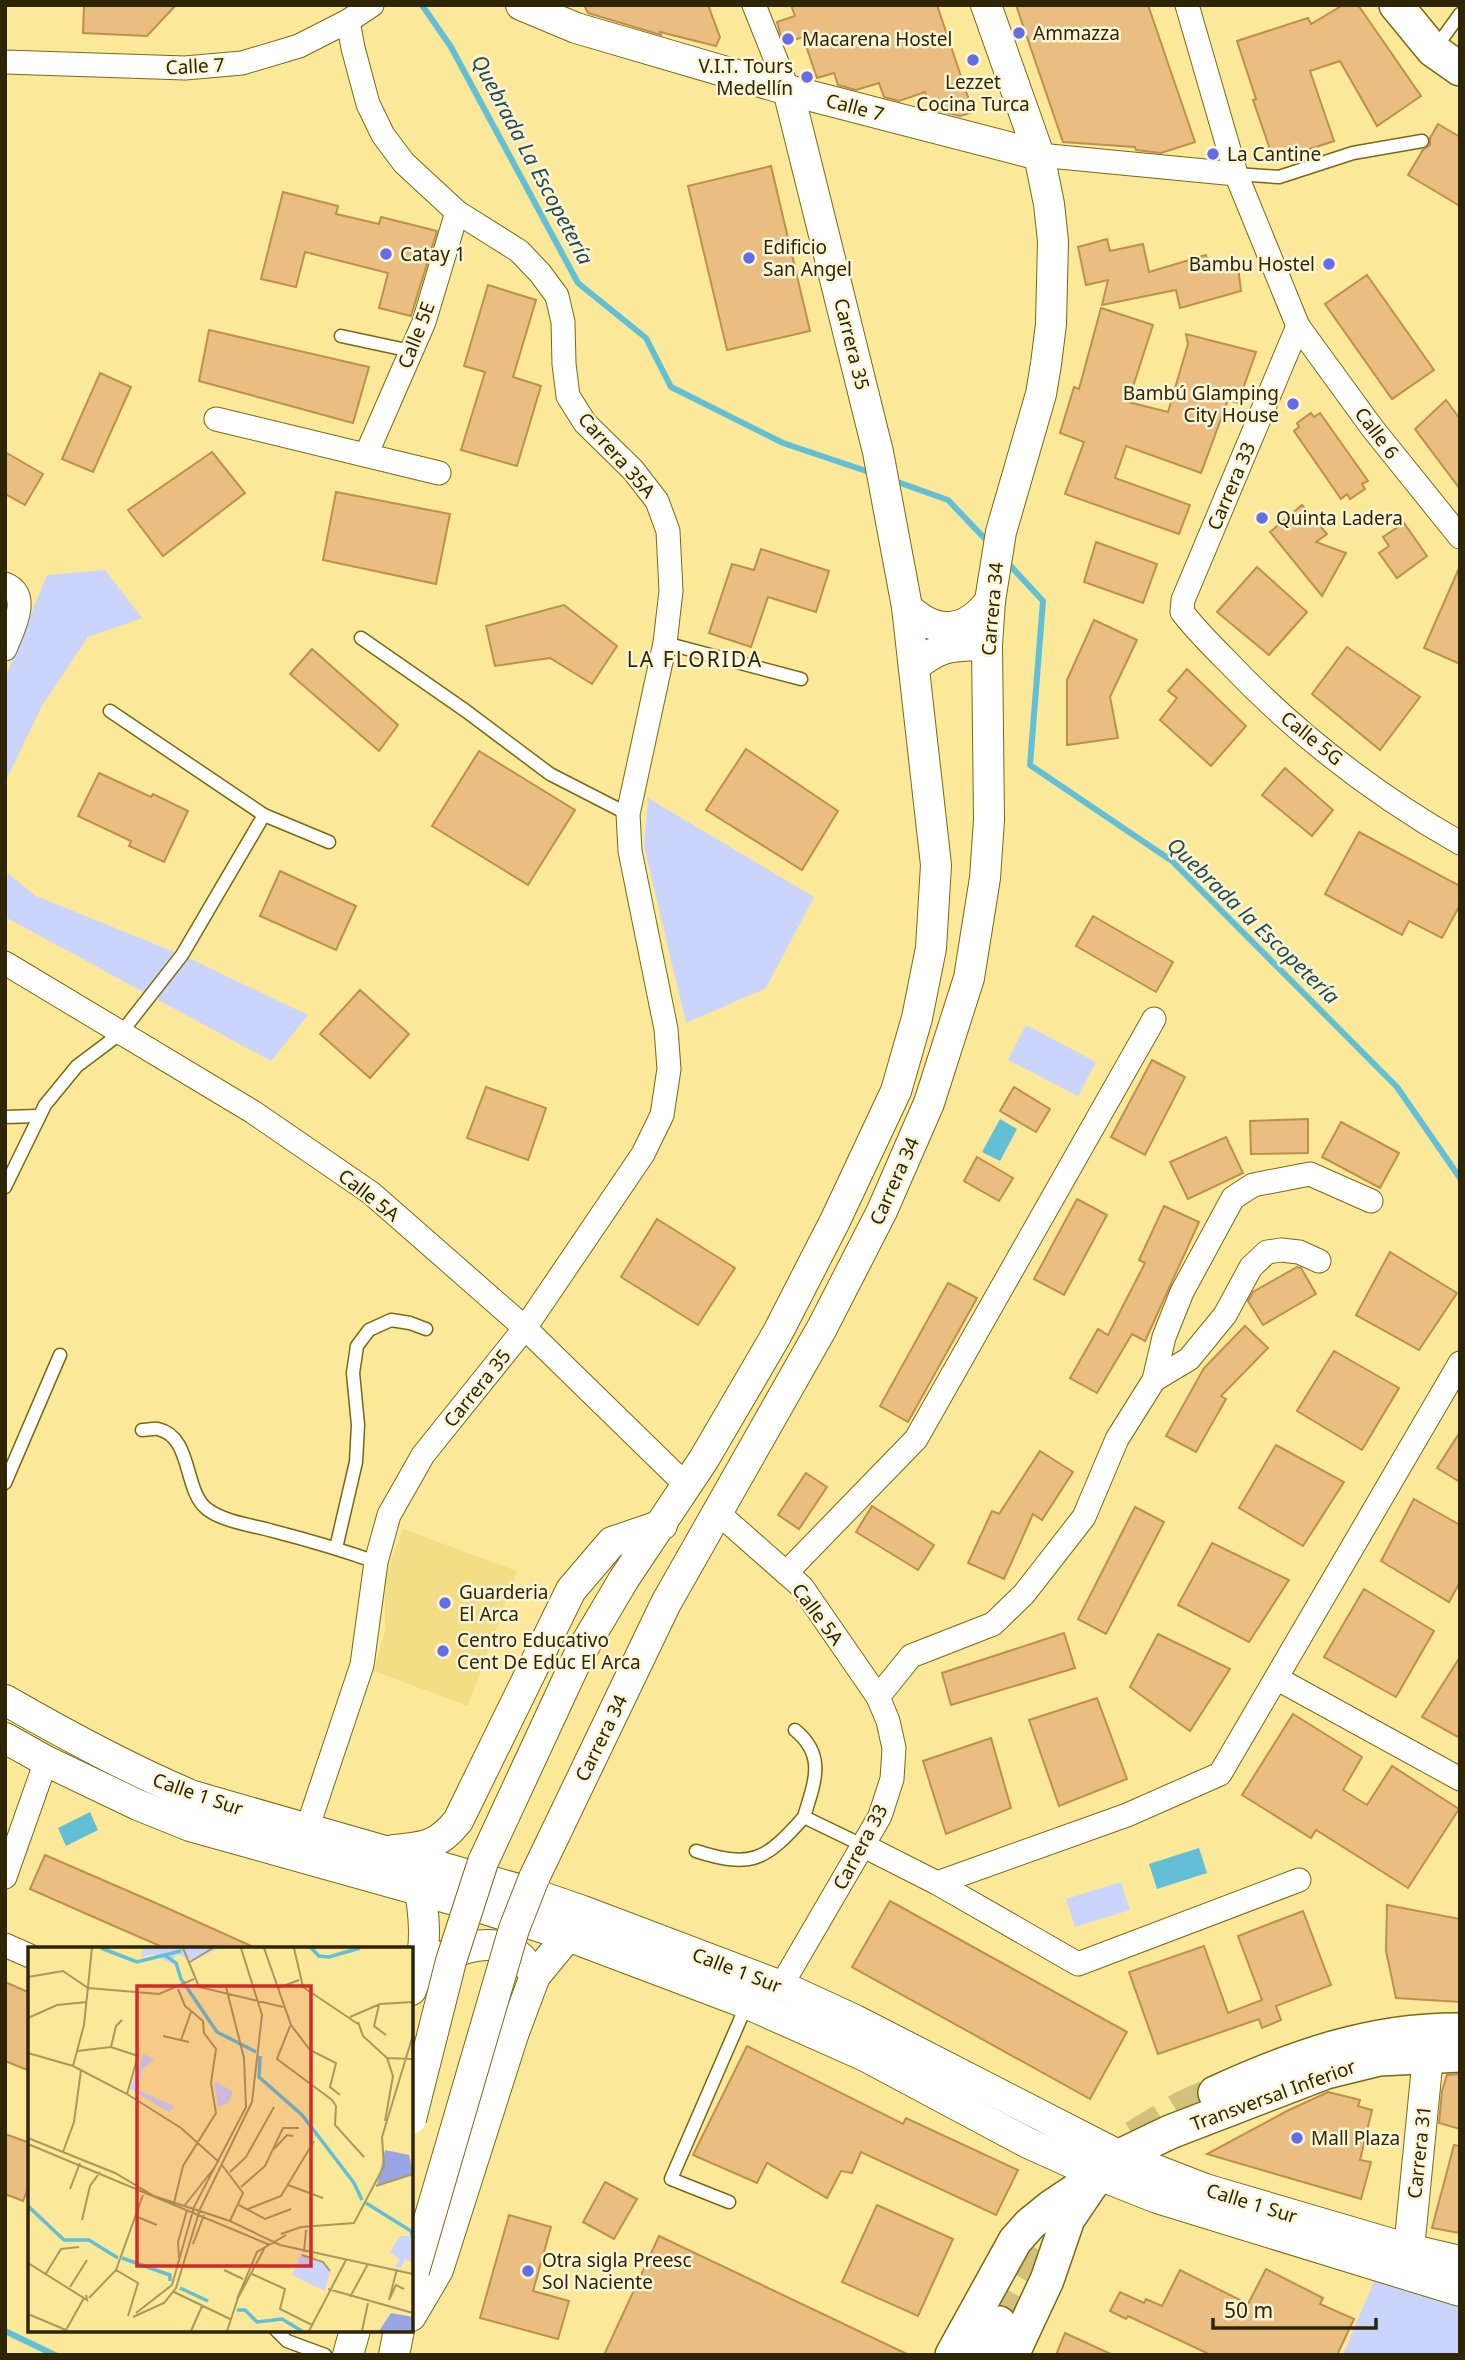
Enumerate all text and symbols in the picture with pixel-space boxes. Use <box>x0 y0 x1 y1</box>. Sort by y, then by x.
place label: Ammazza <box>1033 20 1120 46</box>
marker: Ammazza <box>1011 25 1027 41</box>
place label: Macarena Hostel <box>802 26 952 52</box>
marker: Macarena Hostel <box>780 31 796 47</box>
water label: Quebrada La Escopetería <box>466 50 600 269</box>
street label: Calle 7 <box>165 51 225 81</box>
marker: Lezzet Cocina Turca <box>965 52 981 68</box>
place label: V.I.T. Tours Medellín <box>698 53 793 101</box>
marker: V.I.T. Tours Medellín <box>799 69 815 85</box>
place label: Lezzet Cocina Turca <box>916 69 1030 117</box>
street label: Calle 7 <box>823 87 887 127</box>
place label: La Cantine <box>1227 141 1321 167</box>
marker: La Cantine <box>1205 146 1221 162</box>
place label: Edificio San Angel <box>763 234 852 282</box>
place label: Catay 1 <box>400 241 466 267</box>
marker: Catay 1 <box>378 246 394 262</box>
marker: Edificio San Angel <box>741 250 757 266</box>
place label: Bambu Hostel <box>1189 251 1315 277</box>
marker: Bambu Hostel <box>1321 256 1337 272</box>
street label: Carrera 35 <box>828 295 876 393</box>
street label: Calle 5E <box>391 298 441 372</box>
place label: Bambú Glamping City House <box>1123 380 1279 428</box>
marker: Bambú Glamping City House <box>1285 396 1301 412</box>
street label: Calle 6 <box>1349 402 1405 464</box>
street label: Carrera 35A <box>573 407 662 504</box>
street label: Carrera 33 <box>1201 438 1261 534</box>
place label: Quinta Ladera <box>1276 505 1403 531</box>
marker: Quinta Ladera <box>1254 510 1270 526</box>
street label: Carrera 34 <box>975 561 1009 657</box>
district label: LA FLORIDA <box>627 645 763 673</box>
street label: Calle 5G <box>1276 705 1348 771</box>
water label: Quebrada la Escopetería <box>1162 831 1346 1010</box>
street label: Carrera 34 <box>863 1133 925 1229</box>
street label: Calle 5A <box>333 1163 406 1228</box>
street label: Carrera 35 <box>437 1343 517 1433</box>
street label: Calle 5A <box>786 1578 850 1651</box>
place label: Guarderia El Arca <box>459 1579 549 1627</box>
marker: Guarderia El Arca <box>437 1595 453 1611</box>
place label: Centro Educativo Cent De Educ El Arca <box>457 1627 641 1675</box>
marker: Centro Educativo Cent De Educ El Arca <box>435 1643 451 1659</box>
street label: Carrera 34 <box>569 1690 633 1786</box>
street label: Calle 1 Sur <box>149 1766 247 1822</box>
street label: Carrera 33 <box>827 1800 893 1894</box>
street label: Calle 1 Sur <box>688 1941 786 1999</box>
inset map <box>28 1947 413 2332</box>
street label: Transversal Inferior <box>1187 2053 1359 2137</box>
street label: Carrera 31 <box>1401 2104 1437 2200</box>
place label: Mall Plaza <box>1311 2125 1400 2151</box>
marker: Mall Plaza <box>1289 2130 1305 2146</box>
street label: Calle 1 Sur <box>1203 2177 1301 2229</box>
place label: Otra sigla Preesc Sol Naciente <box>542 2247 692 2295</box>
marker: Otra sigla Preesc Sol Naciente <box>520 2263 536 2279</box>
scale bar <box>1213 2286 1376 2330</box>
text: 50 m <box>1224 2296 1273 2324</box>

